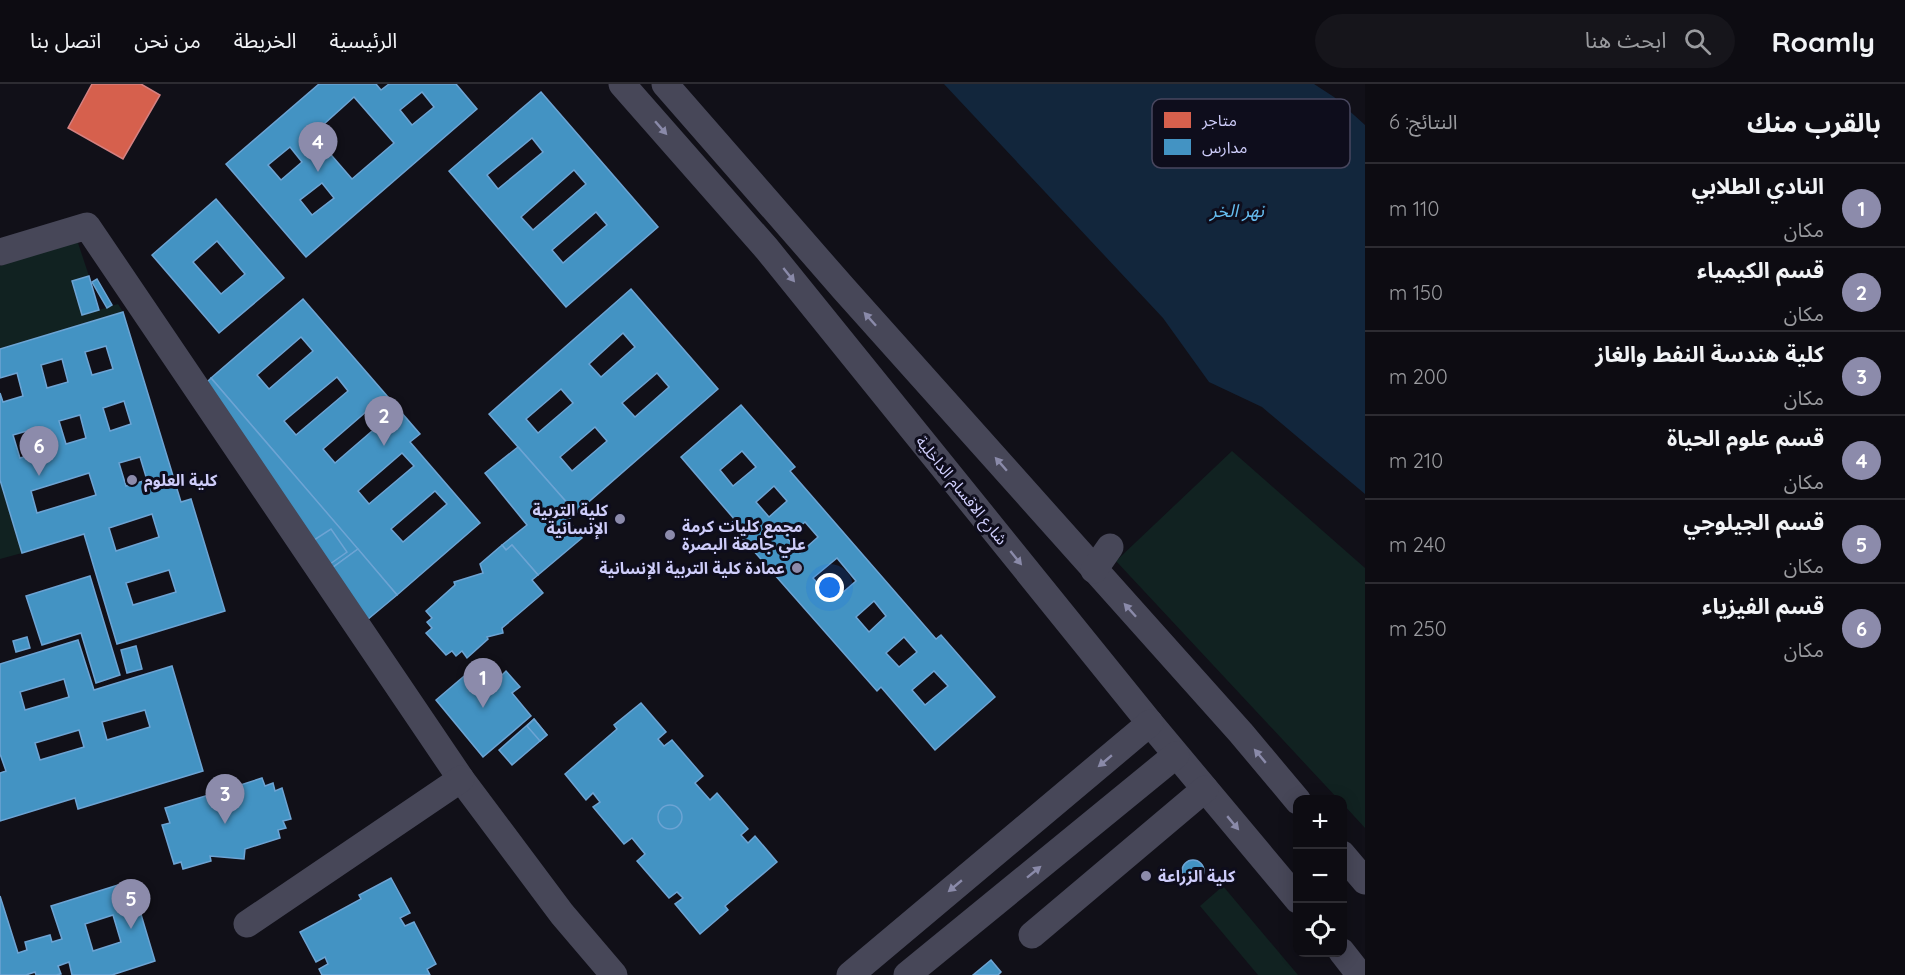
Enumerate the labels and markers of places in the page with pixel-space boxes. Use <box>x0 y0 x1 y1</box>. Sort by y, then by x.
pin: 4 <box>298 122 338 172</box>
pin: 2 <box>364 396 404 446</box>
pin: 6 <box>20 426 58 476</box>
place label: كلية العلوم <box>144 470 218 492</box>
marker: كلية العلوم <box>125 473 139 487</box>
place label: كلية التربية الإنسانية <box>532 500 609 540</box>
marker: كلية التربية الإنسانية <box>613 512 627 526</box>
place label: مجمع كليات كرمة علي جامعة البصرة <box>682 516 806 558</box>
marker: مجمع كليات كرمة علي جامعة البصرة <box>663 528 677 542</box>
place label: عمادة كلية التربية الإنسانية <box>599 558 785 580</box>
marker: عمادة كلية التربية الإنسانية <box>790 561 804 575</box>
pin: 1 <box>464 658 502 708</box>
pin: 3 <box>206 774 244 824</box>
place label: كلية الزراعة <box>1158 866 1236 886</box>
marker: كلية الزراعة <box>1139 869 1153 883</box>
pin: 5 <box>112 880 150 929</box>

